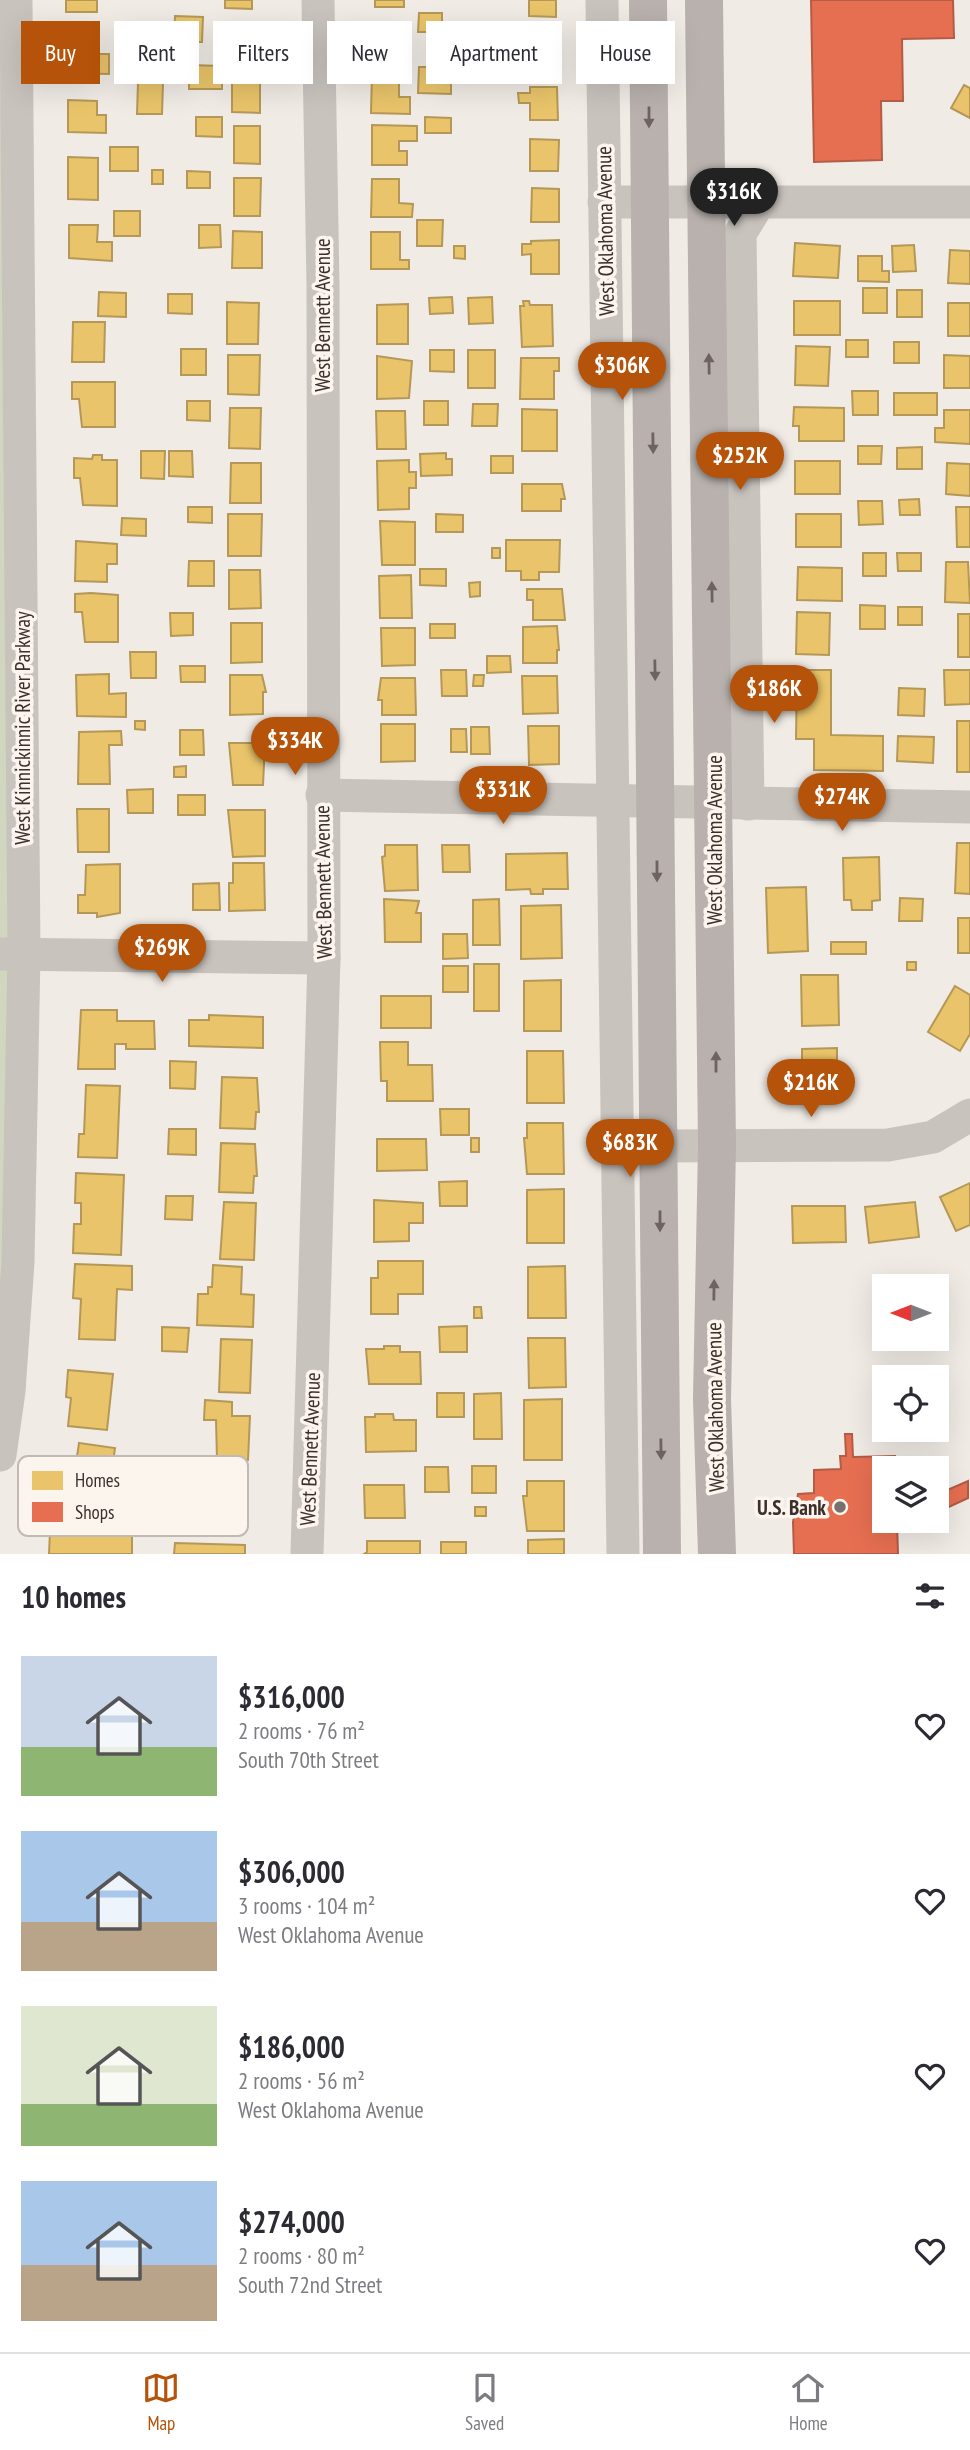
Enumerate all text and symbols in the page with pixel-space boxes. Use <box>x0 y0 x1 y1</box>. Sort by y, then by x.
chip: Buy <box>21 21 100 84</box>
chip: Rent <box>114 21 199 84</box>
chip: Filters <box>213 21 313 84</box>
chip: New <box>327 21 412 84</box>
chip: Apartment <box>426 21 562 84</box>
chip: House <box>576 21 675 84</box>
one-way arrow <box>643 106 655 128</box>
street label: West Oklahoma Avenue <box>590 146 620 316</box>
pin: $316K <box>685 168 783 228</box>
text: $316K <box>706 176 762 205</box>
street label: West Bennett Avenue <box>309 238 336 392</box>
pin: $306K <box>573 342 671 402</box>
text: $306K <box>594 350 650 379</box>
one-way arrow <box>703 353 715 375</box>
one-way arrow <box>647 432 658 454</box>
pin: $252K <box>691 433 789 492</box>
text: $252K <box>712 440 768 469</box>
one-way arrow <box>706 581 718 603</box>
street label: West Kinnickinnic River Parkway <box>9 611 36 845</box>
one-way arrow <box>649 659 661 681</box>
pin: $186K <box>725 666 823 725</box>
text: $186K <box>746 673 802 702</box>
pin: $334K <box>246 718 344 777</box>
text: $334K <box>267 725 323 754</box>
street label: West Oklahoma Avenue <box>701 755 728 925</box>
pin: $331K <box>454 766 552 826</box>
text: $331K <box>475 774 531 803</box>
pin: $274K <box>793 774 891 833</box>
text: $274K <box>814 781 870 810</box>
street label: West Bennett Avenue <box>308 805 338 959</box>
one-way arrow <box>651 860 663 882</box>
pin: $269K <box>113 925 211 984</box>
text: $269K <box>134 932 190 961</box>
one-way arrow <box>710 1051 722 1073</box>
pin: $216K <box>762 1060 860 1119</box>
text: $216K <box>783 1067 839 1096</box>
pin: $683K <box>581 1120 679 1179</box>
text: $683K <box>602 1127 658 1156</box>
one-way arrow <box>654 1210 666 1232</box>
north arrow <box>872 1274 948 1351</box>
map controls <box>872 1274 949 1533</box>
one-way arrow <box>708 1279 720 1301</box>
street label: West Oklahoma Avenue <box>700 1322 730 1492</box>
button: locate <box>872 1365 949 1442</box>
street label: West Bennett Avenue <box>294 1372 326 1526</box>
one-way arrow <box>655 1438 667 1460</box>
legend <box>18 1456 248 1536</box>
button: layers <box>872 1456 949 1533</box>
text: Homes <box>75 1468 120 1492</box>
place label: U.S. Bank <box>757 1494 826 1521</box>
marker: U.S. Bank <box>832 1499 848 1515</box>
text: Shops <box>75 1500 114 1524</box>
text: 10 homes <box>21 1577 126 1616</box>
icon: filters <box>911 1577 949 1615</box>
text: $316,000 <box>238 1677 345 1716</box>
icon: home <box>77 1684 161 1768</box>
icon: heart <box>911 1707 949 1745</box>
text: 2 rooms · 76 m² <box>238 1716 365 1745</box>
text: South 70th Street <box>238 1745 379 1774</box>
text: $306,000 <box>238 1852 345 1891</box>
icon: home <box>77 1859 161 1943</box>
icon: heart <box>911 1882 949 1920</box>
text: 3 rooms · 104 m² <box>238 1891 375 1920</box>
text: West Oklahoma Avenue <box>238 1920 424 1949</box>
text: $186,000 <box>238 2027 345 2066</box>
icon: home <box>77 2034 161 2118</box>
icon: heart <box>911 2057 949 2095</box>
text: 2 rooms · 56 m² <box>238 2066 365 2095</box>
text: West Oklahoma Avenue <box>238 2095 424 2124</box>
text: $274,000 <box>238 2202 345 2241</box>
icon: home <box>77 2209 161 2293</box>
icon: heart <box>911 2232 949 2270</box>
text: 2 rooms · 80 m² <box>238 2241 365 2270</box>
text: South 72nd Street <box>238 2270 382 2299</box>
tab: Map <box>142 2369 180 2435</box>
tab: Saved <box>465 2369 504 2435</box>
tab: Home <box>789 2369 828 2435</box>

